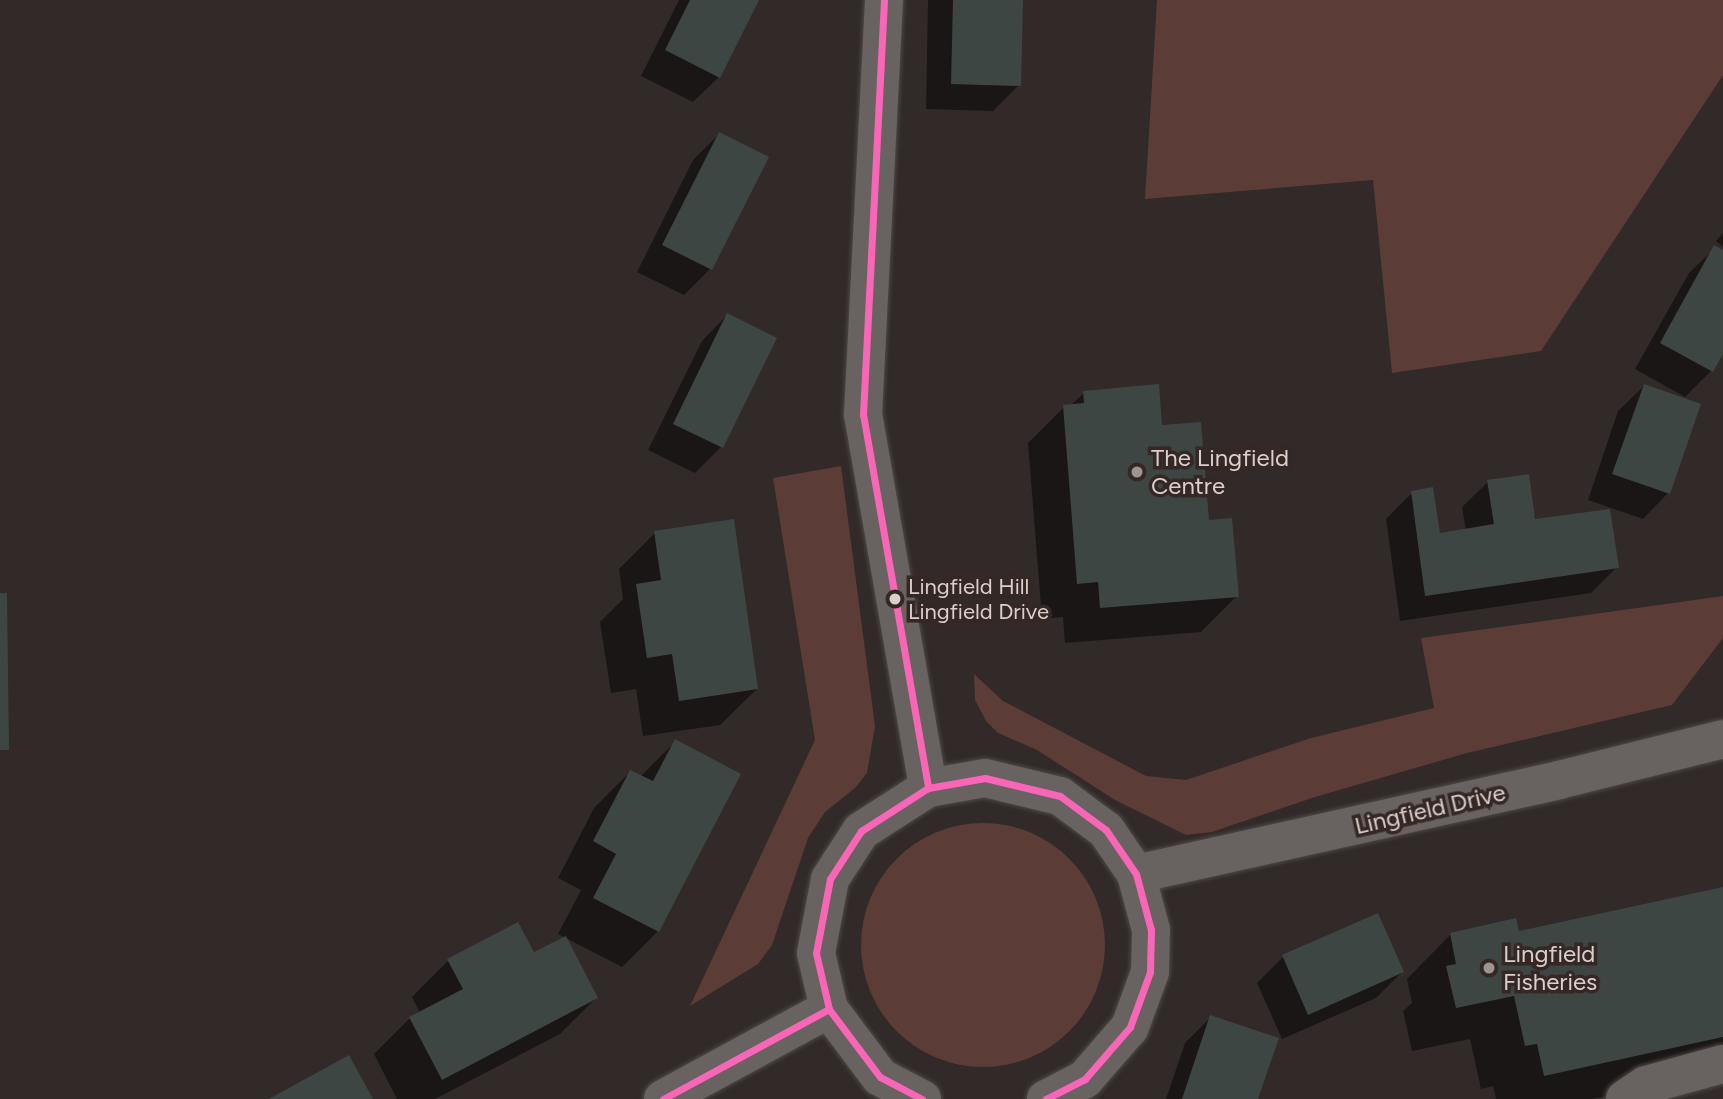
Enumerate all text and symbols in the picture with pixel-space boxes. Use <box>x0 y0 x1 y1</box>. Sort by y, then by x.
place label: The Lingfield Centre <box>1151 444 1289 500</box>
marker: The Lingfield Centre <box>1129 464 1145 480</box>
place label: Lingfield Hill Lingfield Drive <box>908 573 1049 624</box>
marker: Lingfield Hill Lingfield Drive <box>888 592 902 606</box>
street label: Lingfield Drive <box>1352 778 1508 840</box>
place label: Lingfield Fisheries <box>1503 940 1597 996</box>
marker: Lingfield Fisheries <box>1481 960 1497 976</box>

